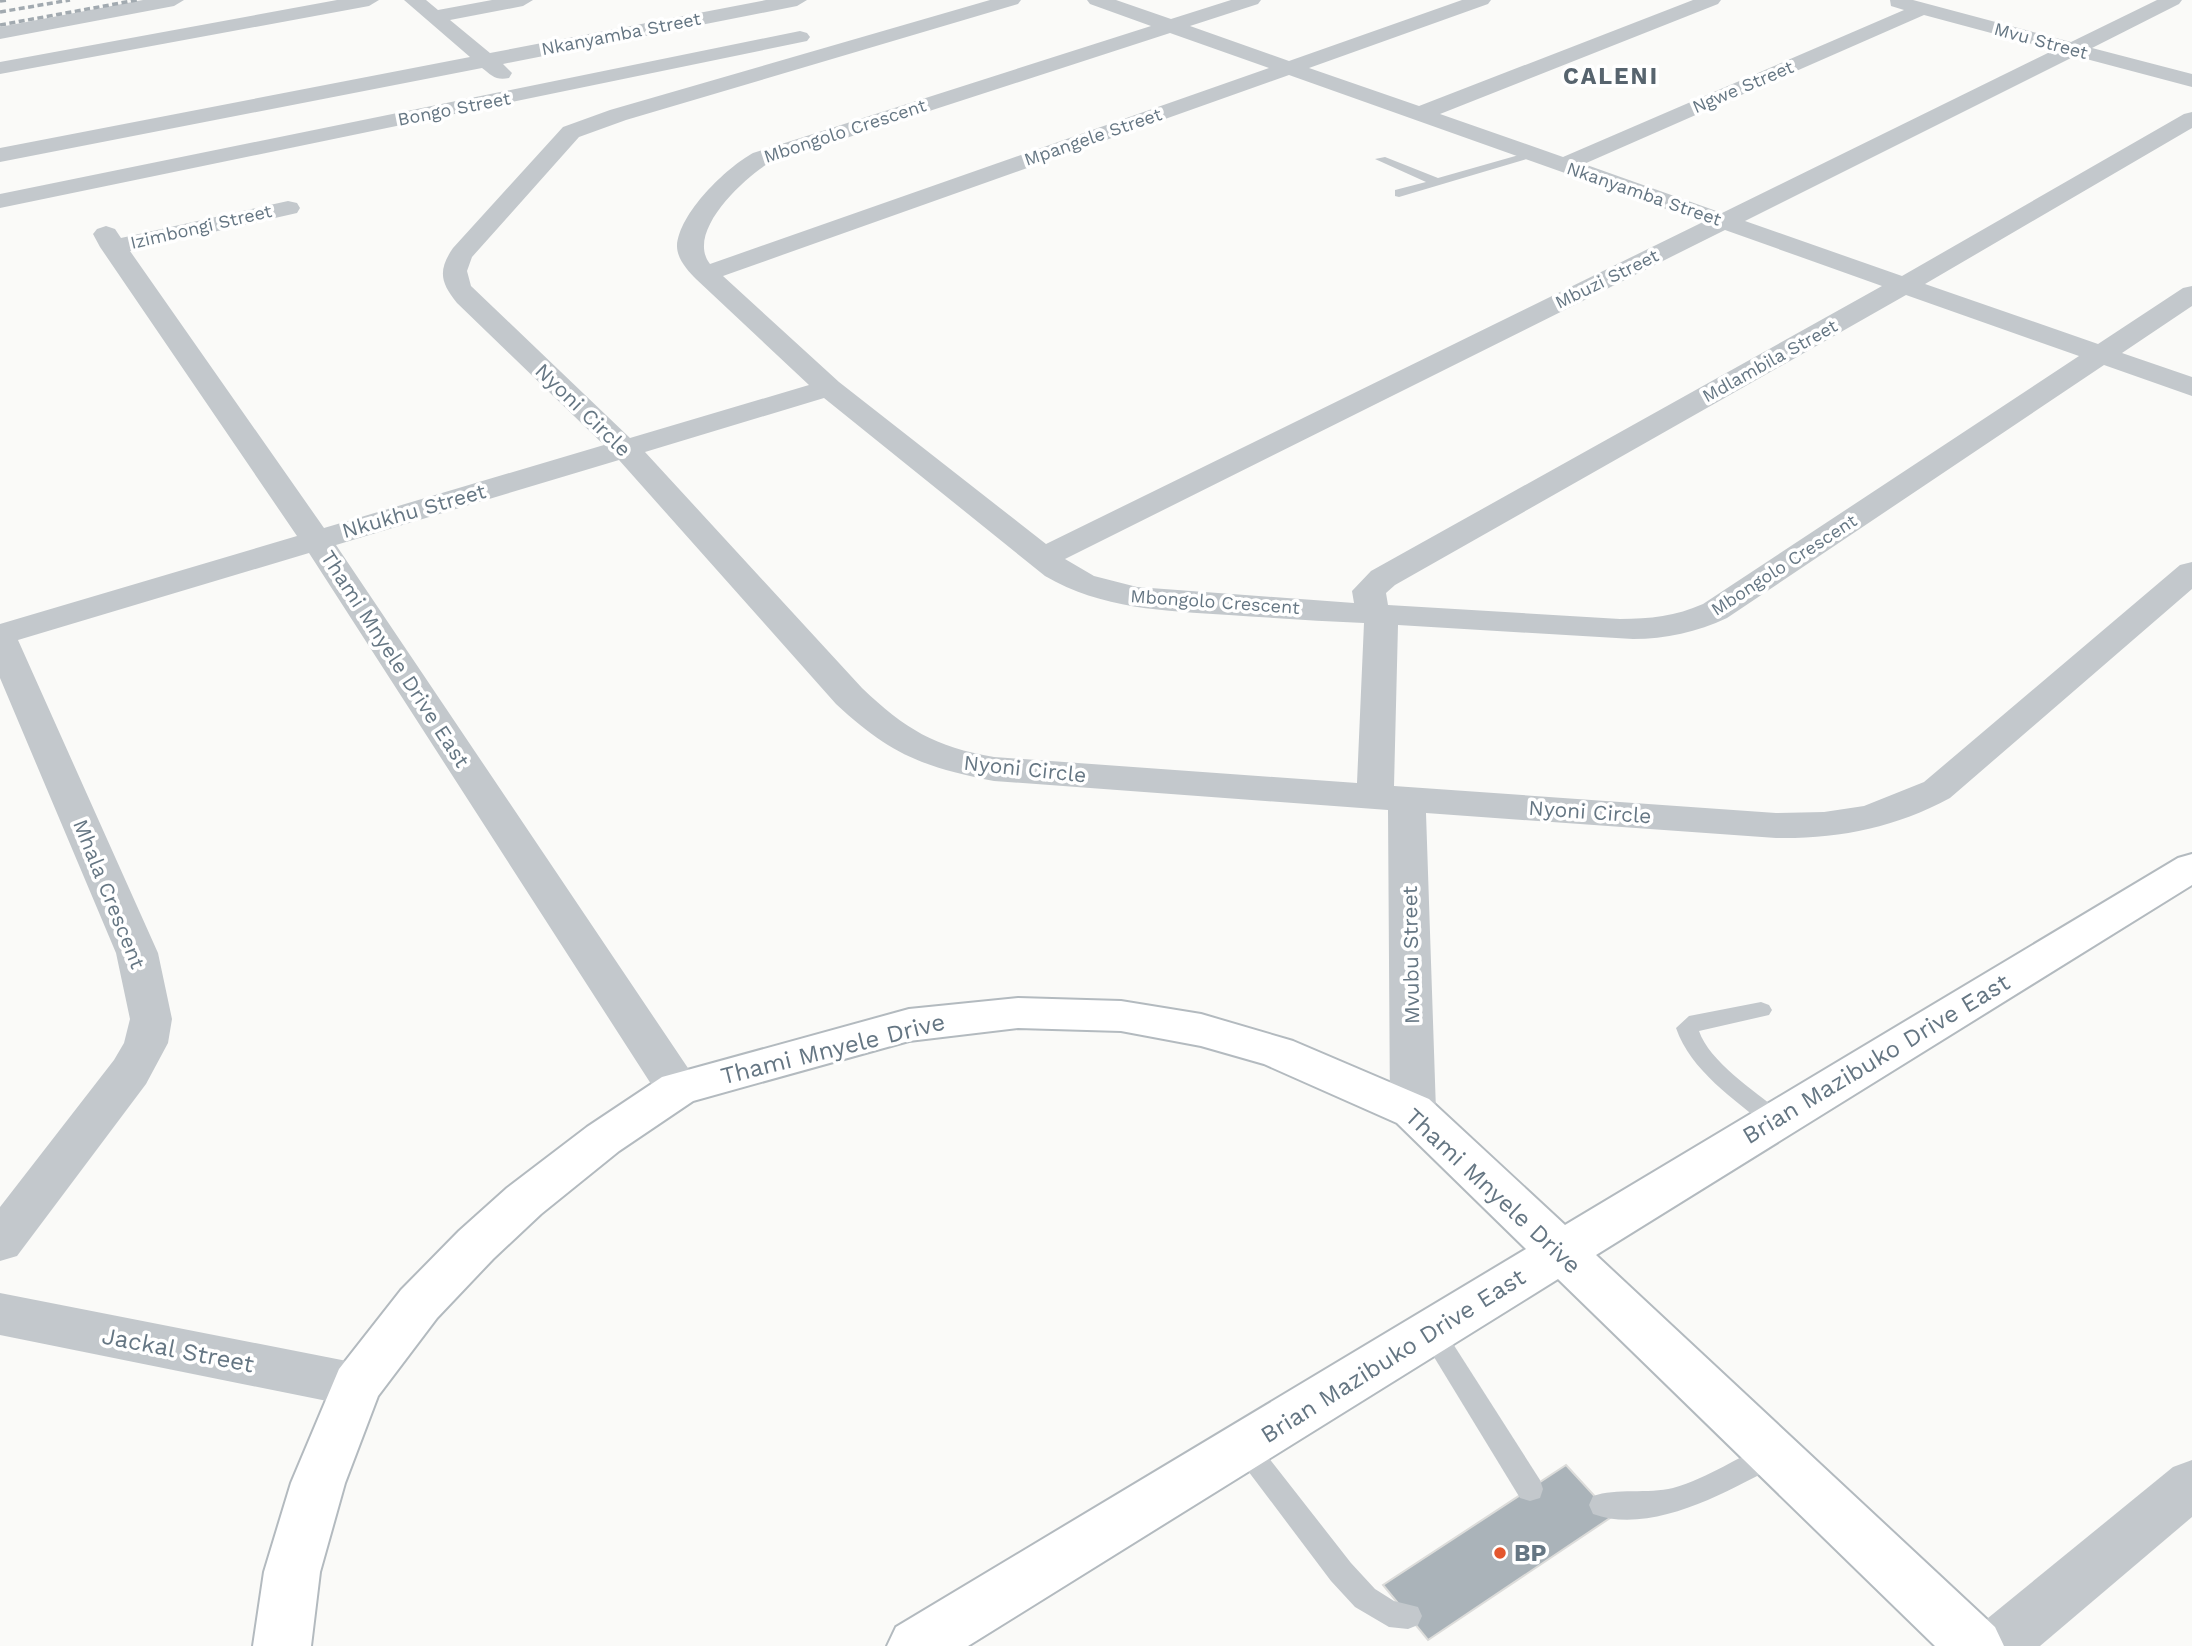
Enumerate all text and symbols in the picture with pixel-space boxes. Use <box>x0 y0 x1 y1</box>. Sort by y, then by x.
street label: Nkanyamba Street <box>539 8 703 59</box>
street label: Mvu Street <box>1992 18 2091 63</box>
street label: Ngwe Street <box>1689 56 1797 117</box>
district label: CALENI <box>1563 63 1659 90</box>
street label: Bongo Street <box>396 87 513 130</box>
street label: Mbongolo Crescent <box>761 94 929 167</box>
street label: Mpangele Street <box>1021 103 1165 170</box>
street label: Nkanyamba Street <box>1564 157 1725 230</box>
street label: Izimbongi Street <box>128 200 274 253</box>
street label: Mbuzi Street <box>1552 244 1662 313</box>
street label: Mdlambila Street <box>1699 315 1841 406</box>
street label: Nyoni Circle <box>530 358 636 461</box>
street label: Nkukhu Street <box>339 478 489 543</box>
street label: Mbongolo Crescent <box>1707 509 1861 620</box>
street label: Thami Mnyele Drive East <box>316 546 475 772</box>
street label: Mbongolo Crescent <box>1130 585 1301 618</box>
street label: Nyoni Circle <box>963 750 1088 787</box>
street label: Nyoni Circle <box>1528 795 1652 828</box>
street label: Mhala Crescent <box>68 815 151 972</box>
street label: Mvubu Street <box>1397 885 1424 1024</box>
street label: Brian Mazibuko Drive East <box>1737 968 2015 1150</box>
street label: Thami Mnyele Drive <box>718 1008 948 1090</box>
street label: Thami Mnyele Drive <box>1399 1102 1587 1280</box>
street label: Brian Mazibuko Drive East <box>1256 1263 1530 1449</box>
street label: Jackal Street <box>100 1322 256 1378</box>
place label: BP <box>1514 1539 1546 1567</box>
marker: BP <box>1492 1545 1508 1561</box>

